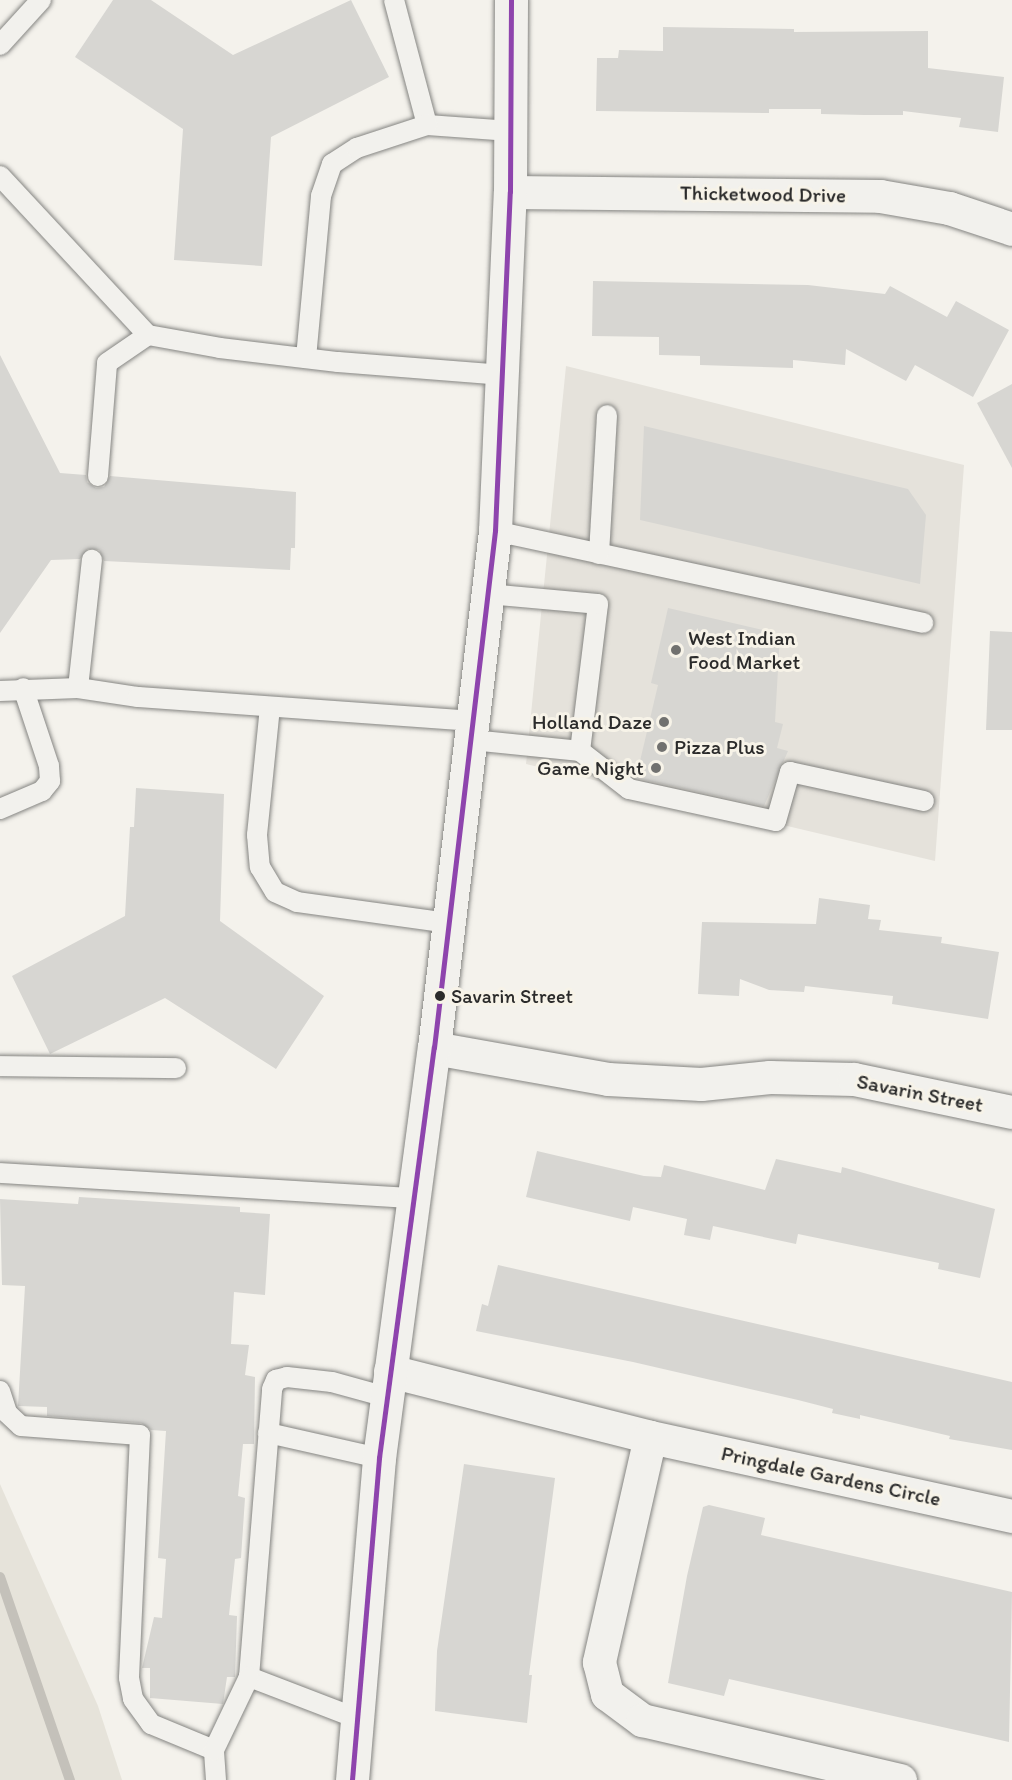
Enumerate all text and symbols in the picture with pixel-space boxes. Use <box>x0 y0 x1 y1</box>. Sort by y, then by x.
street label: Thicketwood Drive <box>680 180 846 208</box>
place label: West Indian Food Market <box>688 625 800 675</box>
marker: West Indian Food Market <box>669 643 683 657</box>
place label: Holland Daze <box>532 709 652 735</box>
marker: Holland Daze <box>657 715 671 729</box>
place label: Pizza Plus <box>674 734 765 760</box>
marker: Pizza Plus <box>655 740 669 754</box>
place label: Game Night <box>537 755 644 781</box>
marker: Game Night <box>649 761 663 775</box>
place label: Savarin Street <box>451 984 573 1008</box>
marker: Savarin Street <box>434 990 446 1002</box>
street label: Savarin Street <box>855 1068 985 1118</box>
street label: Pringdale Gardens Circle <box>719 1440 943 1512</box>

